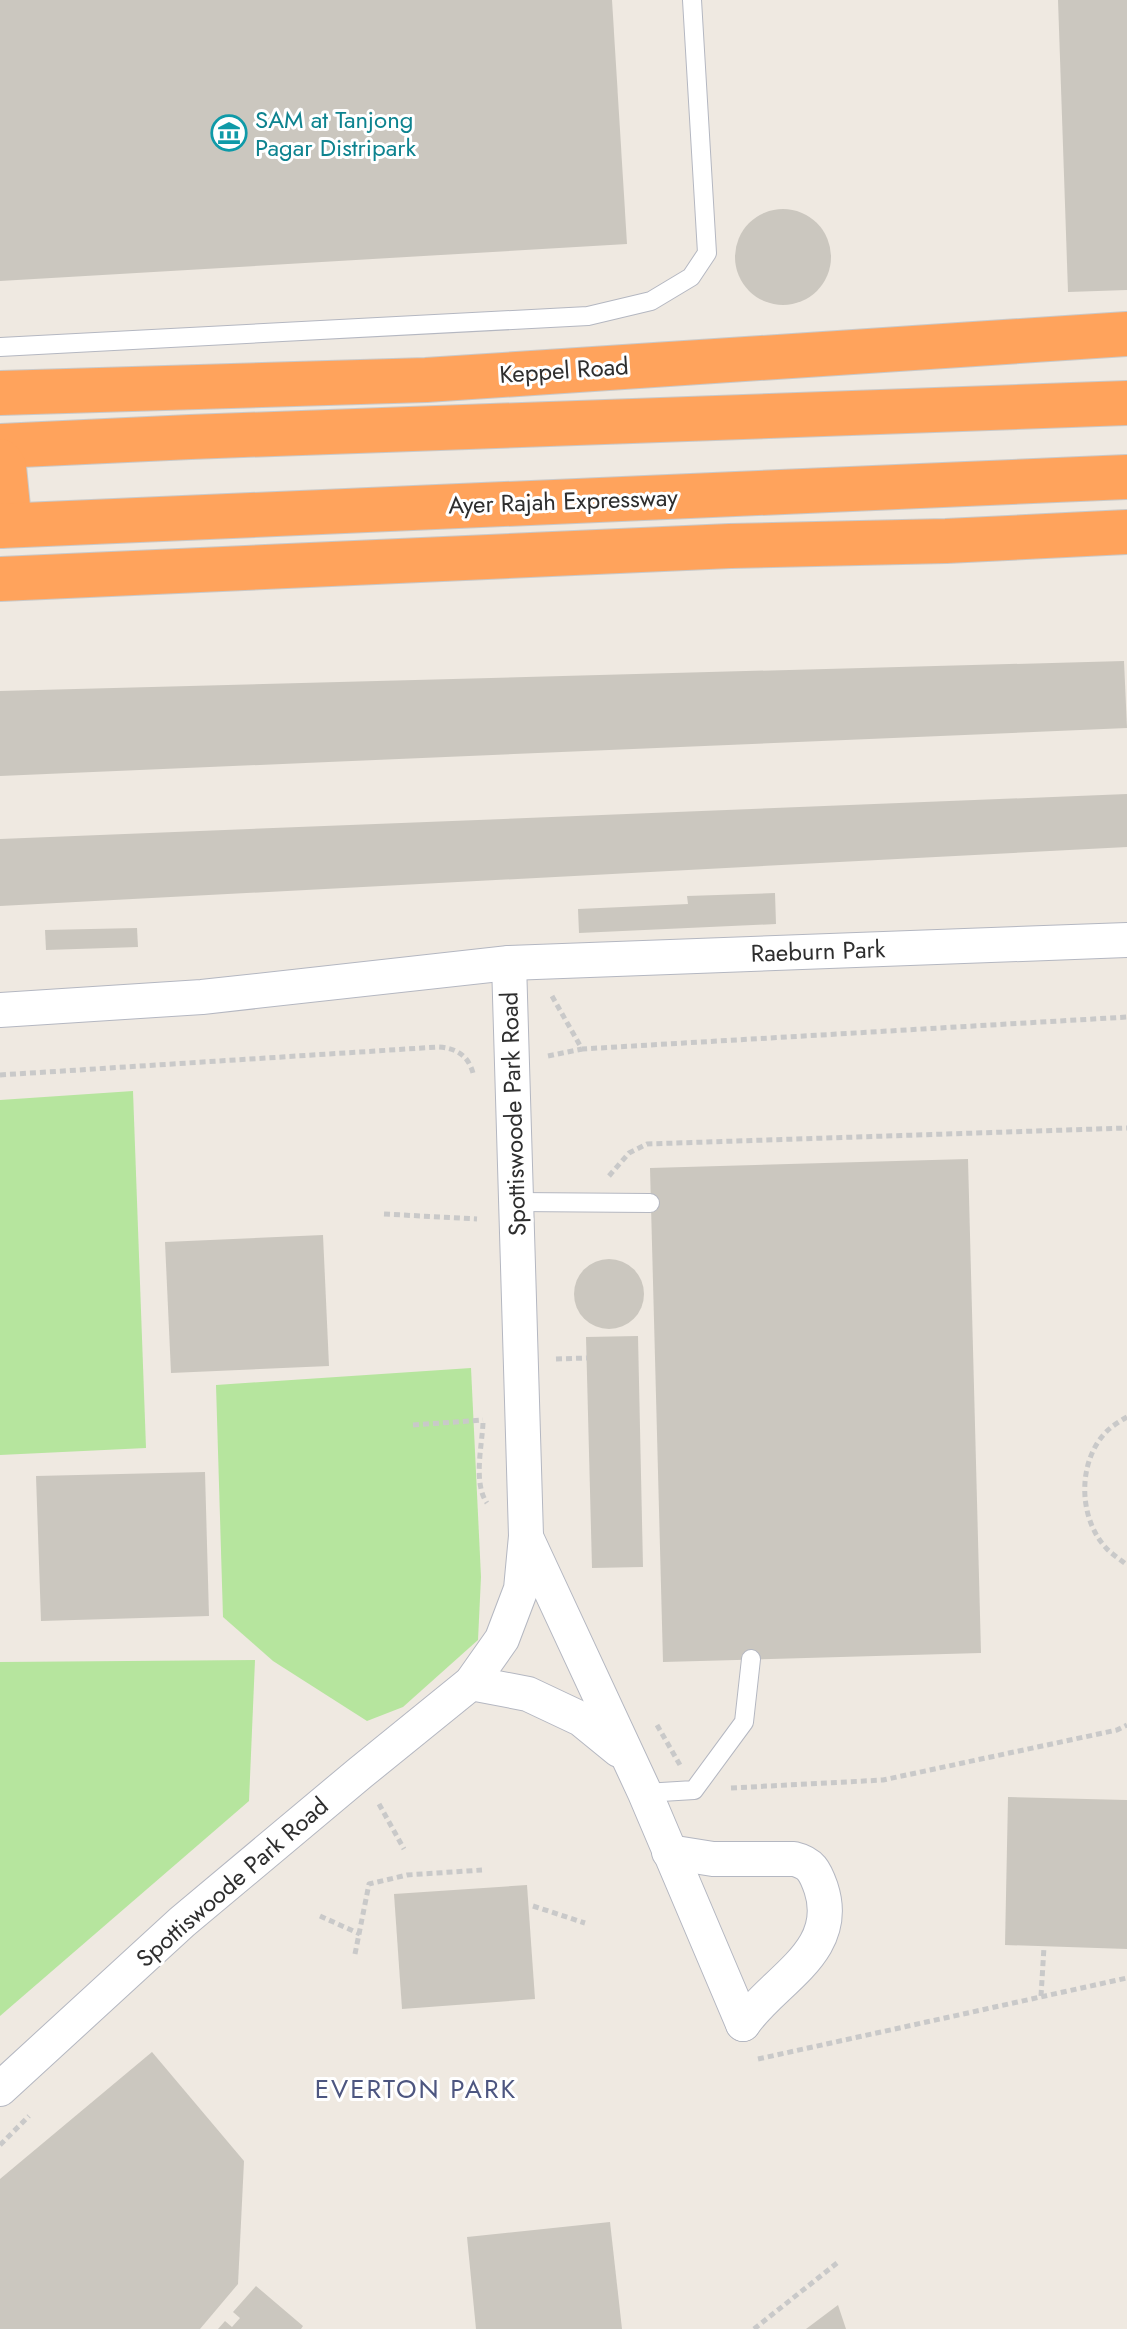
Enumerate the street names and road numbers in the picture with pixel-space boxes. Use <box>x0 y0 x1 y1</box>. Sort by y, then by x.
street label: Keppel Road <box>498 348 630 392</box>
street label: Ayer Rajah Expressway <box>448 479 679 522</box>
street label: Raeburn Park <box>750 931 886 971</box>
street label: Spottiswoode Park Road <box>491 991 535 1237</box>
street label: Spottiswoode Park Road <box>128 1789 336 1975</box>

